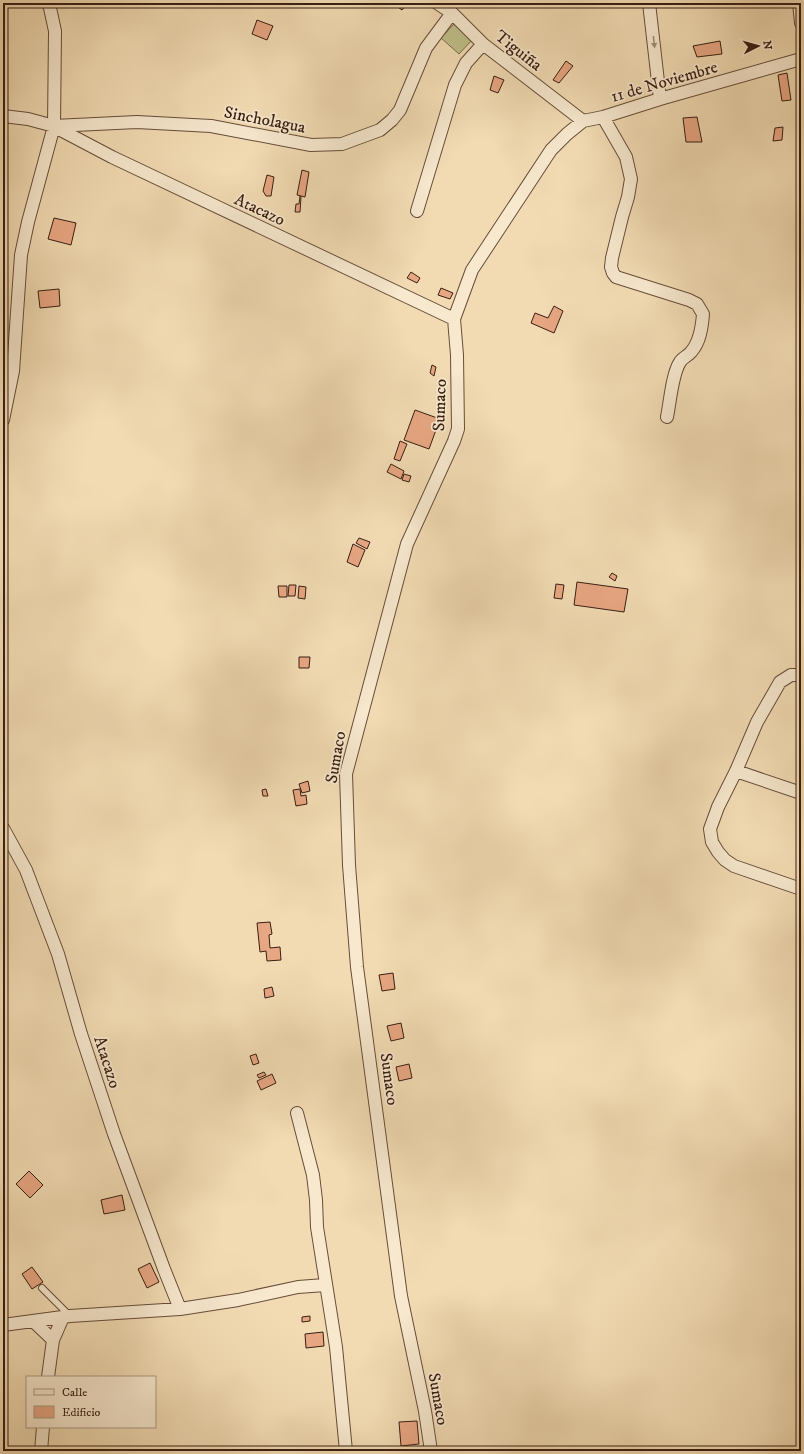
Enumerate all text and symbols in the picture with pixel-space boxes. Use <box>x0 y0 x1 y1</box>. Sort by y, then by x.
street label: Tiguiña <box>490 25 547 77</box>
north arrow <box>738 26 778 66</box>
one-way arrow <box>650 36 657 48</box>
text: N <box>760 40 774 50</box>
street label: 11 de Noviembre <box>608 56 720 108</box>
street label: Sincholagua <box>222 101 308 139</box>
street label: Atacazo <box>231 189 289 231</box>
street label: Sumaco <box>428 378 452 432</box>
street label: Sumaco <box>321 729 351 785</box>
street label: Atacazo <box>88 1033 126 1091</box>
street label: Sumaco <box>374 1052 404 1107</box>
street label: Sumaco <box>423 1371 453 1427</box>
legend <box>26 1376 156 1428</box>
text: Calle <box>62 1385 87 1400</box>
text: Edificio <box>62 1405 101 1420</box>

